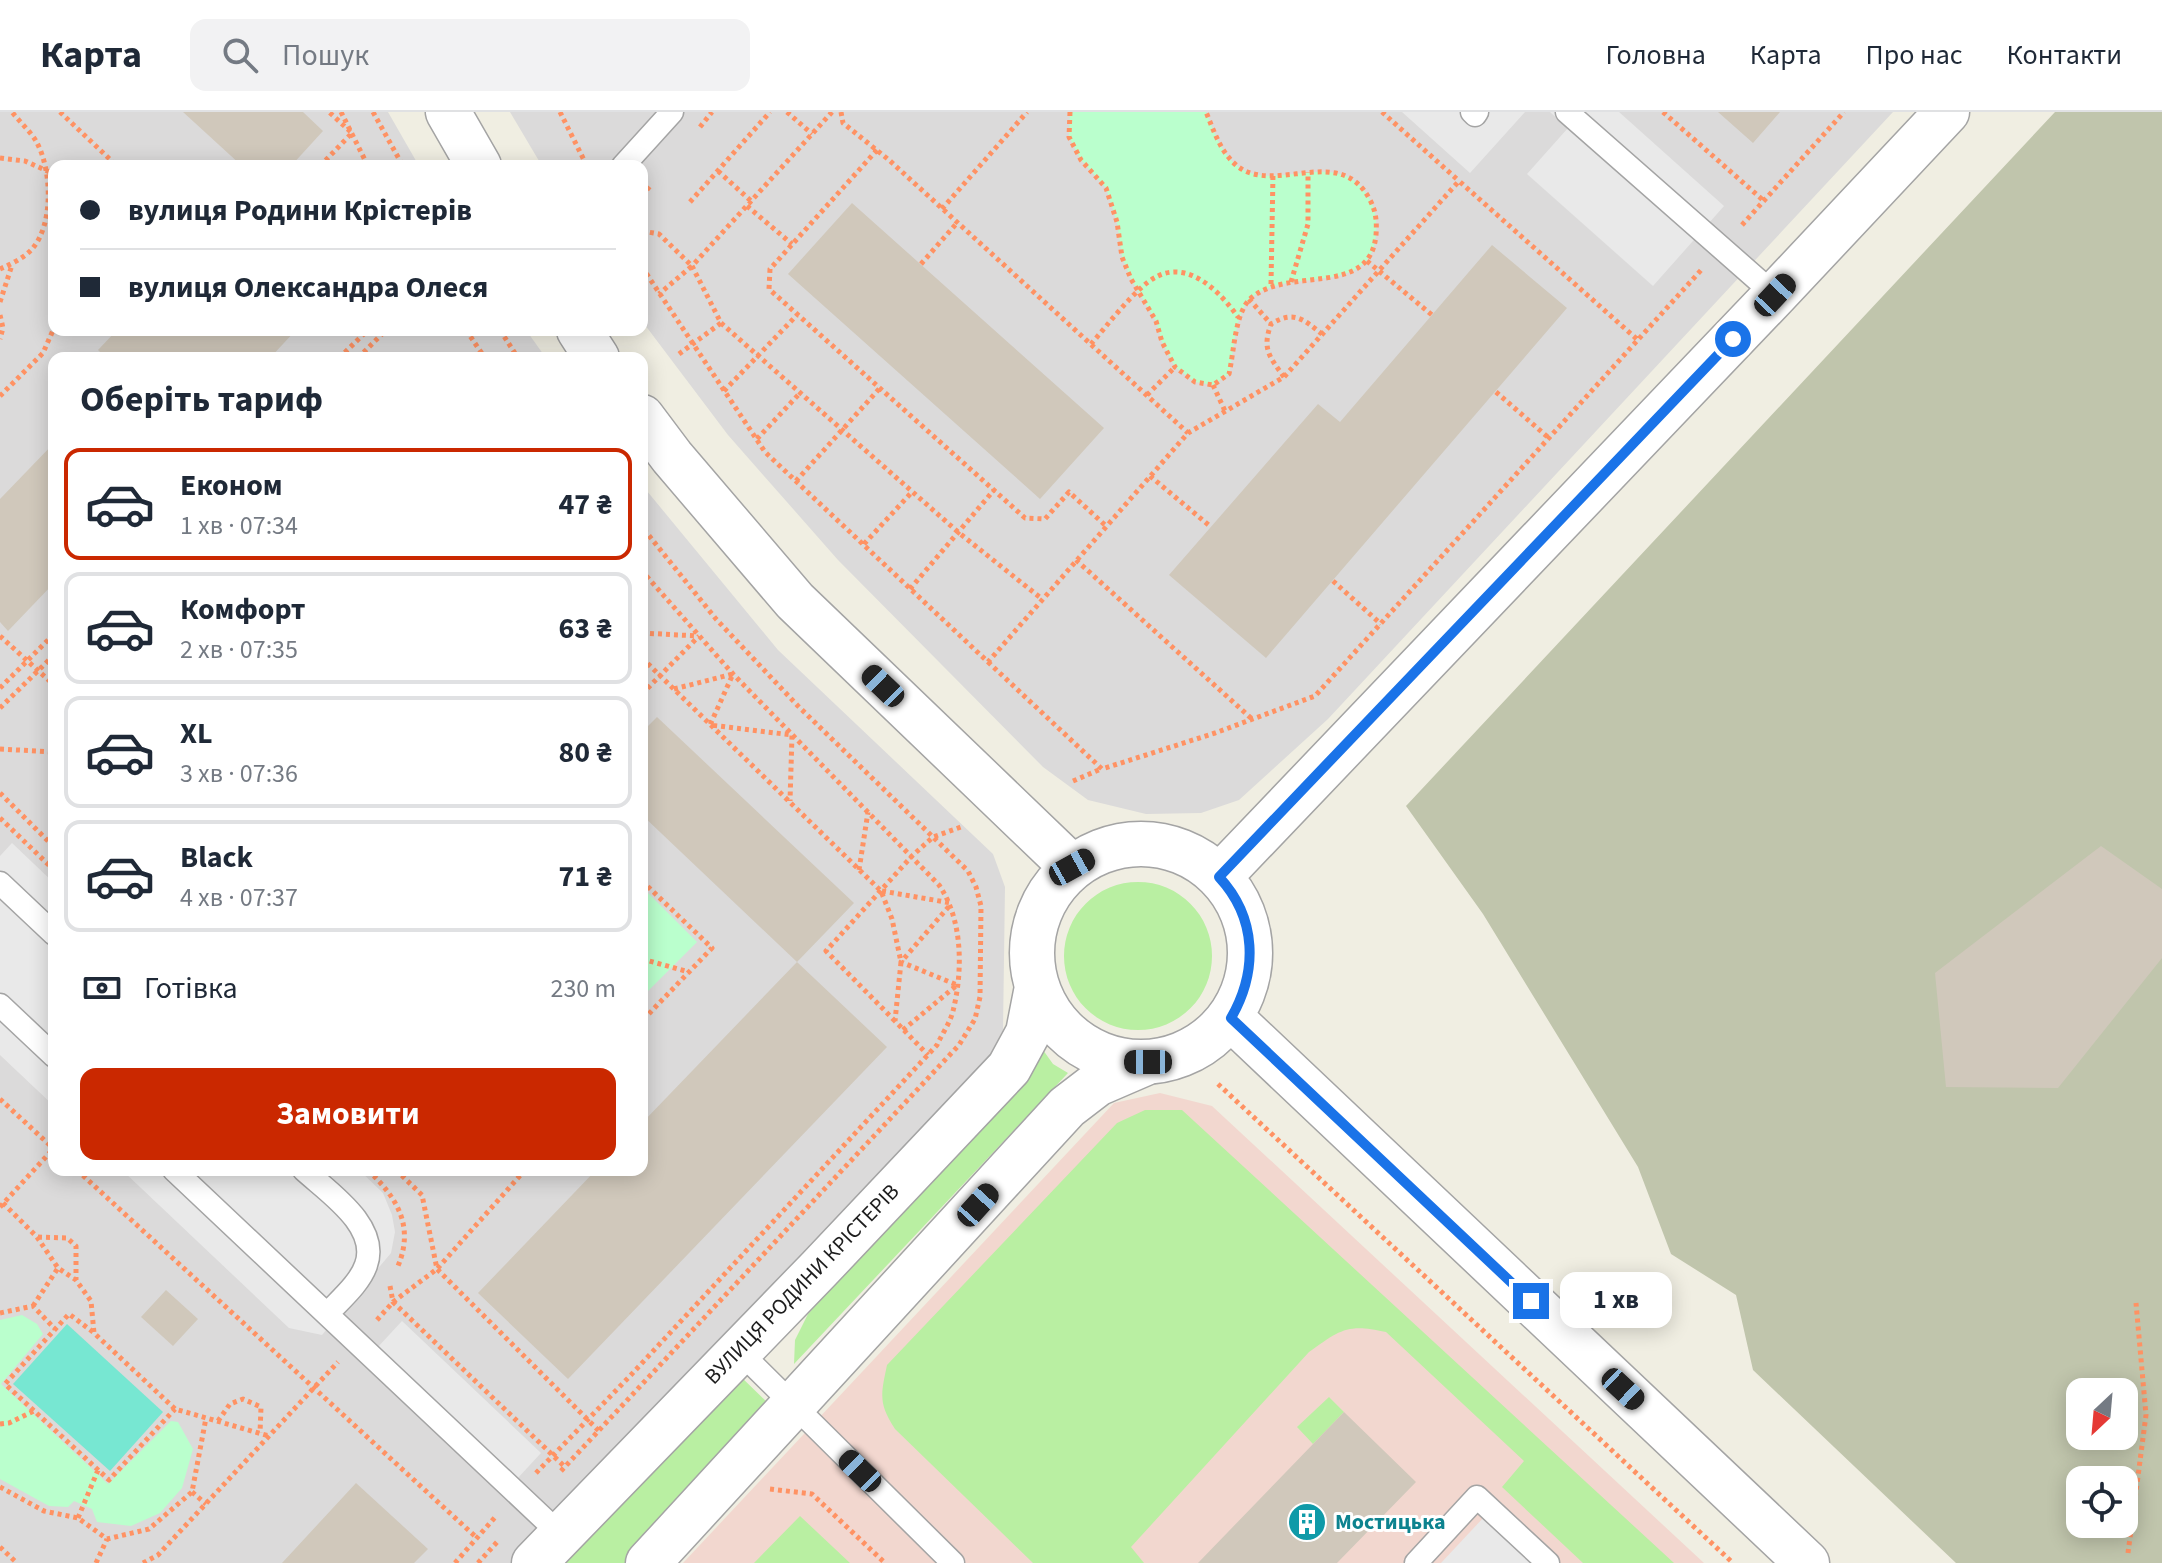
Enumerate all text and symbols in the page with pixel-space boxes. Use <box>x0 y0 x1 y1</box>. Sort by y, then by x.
search box <box>190 19 750 91</box>
text: Карта <box>40 28 142 82</box>
icon: search <box>218 33 262 77</box>
text: Пошук <box>282 34 369 77</box>
text: Головна <box>1606 35 1706 75</box>
text: Карта <box>1750 35 1822 75</box>
text: Про нас <box>1866 35 1963 75</box>
text: Контакти <box>2007 35 2122 75</box>
text: вулиця Родини Крістерів <box>128 189 472 232</box>
text: вулиця Олександра Олеся <box>128 266 488 309</box>
car <box>1750 269 1800 321</box>
route start <box>1715 321 1751 357</box>
text: Оберіть тариф <box>80 374 323 425</box>
text: Економ <box>180 464 283 507</box>
icon: car <box>84 468 156 540</box>
text: 47 ₴ <box>558 483 612 526</box>
text: 1 хв · 07:34 <box>180 507 298 544</box>
text: Комфорт <box>180 588 306 631</box>
icon: car <box>84 592 156 664</box>
text: 63 ₴ <box>558 607 612 650</box>
text: 2 хв · 07:35 <box>180 631 298 668</box>
car <box>857 661 909 711</box>
text: XL <box>180 712 213 755</box>
icon: car <box>84 716 156 788</box>
text: 80 ₴ <box>558 731 612 774</box>
text: 3 хв · 07:36 <box>180 755 298 792</box>
text: Black <box>180 836 253 879</box>
icon: car <box>84 840 156 912</box>
car <box>1045 845 1099 889</box>
text: 71 ₴ <box>558 855 612 898</box>
text: 4 хв · 07:37 <box>180 879 298 916</box>
icon: cash <box>80 966 124 1010</box>
text: Готівка <box>144 967 238 1010</box>
text: 230 m <box>550 970 616 1007</box>
car <box>1124 1050 1172 1074</box>
button: Замовити <box>80 1068 616 1160</box>
street label: ВУЛИЦЯ РОДИНИ КРІСТЕРІВ <box>697 1176 907 1392</box>
car <box>953 1179 1003 1231</box>
callout: 1 хв <box>1559 1273 1671 1329</box>
text: 1 хв <box>1593 1281 1639 1318</box>
route end <box>1513 1283 1549 1319</box>
car <box>1597 1364 1649 1414</box>
north arrow <box>2066 1378 2138 1450</box>
map controls <box>2066 1378 2138 1538</box>
car <box>834 1446 886 1496</box>
button: locate <box>2066 1466 2138 1538</box>
building icon: Мостицька <box>1286 1501 1328 1543</box>
place label: Мостицька <box>1335 1506 1446 1538</box>

